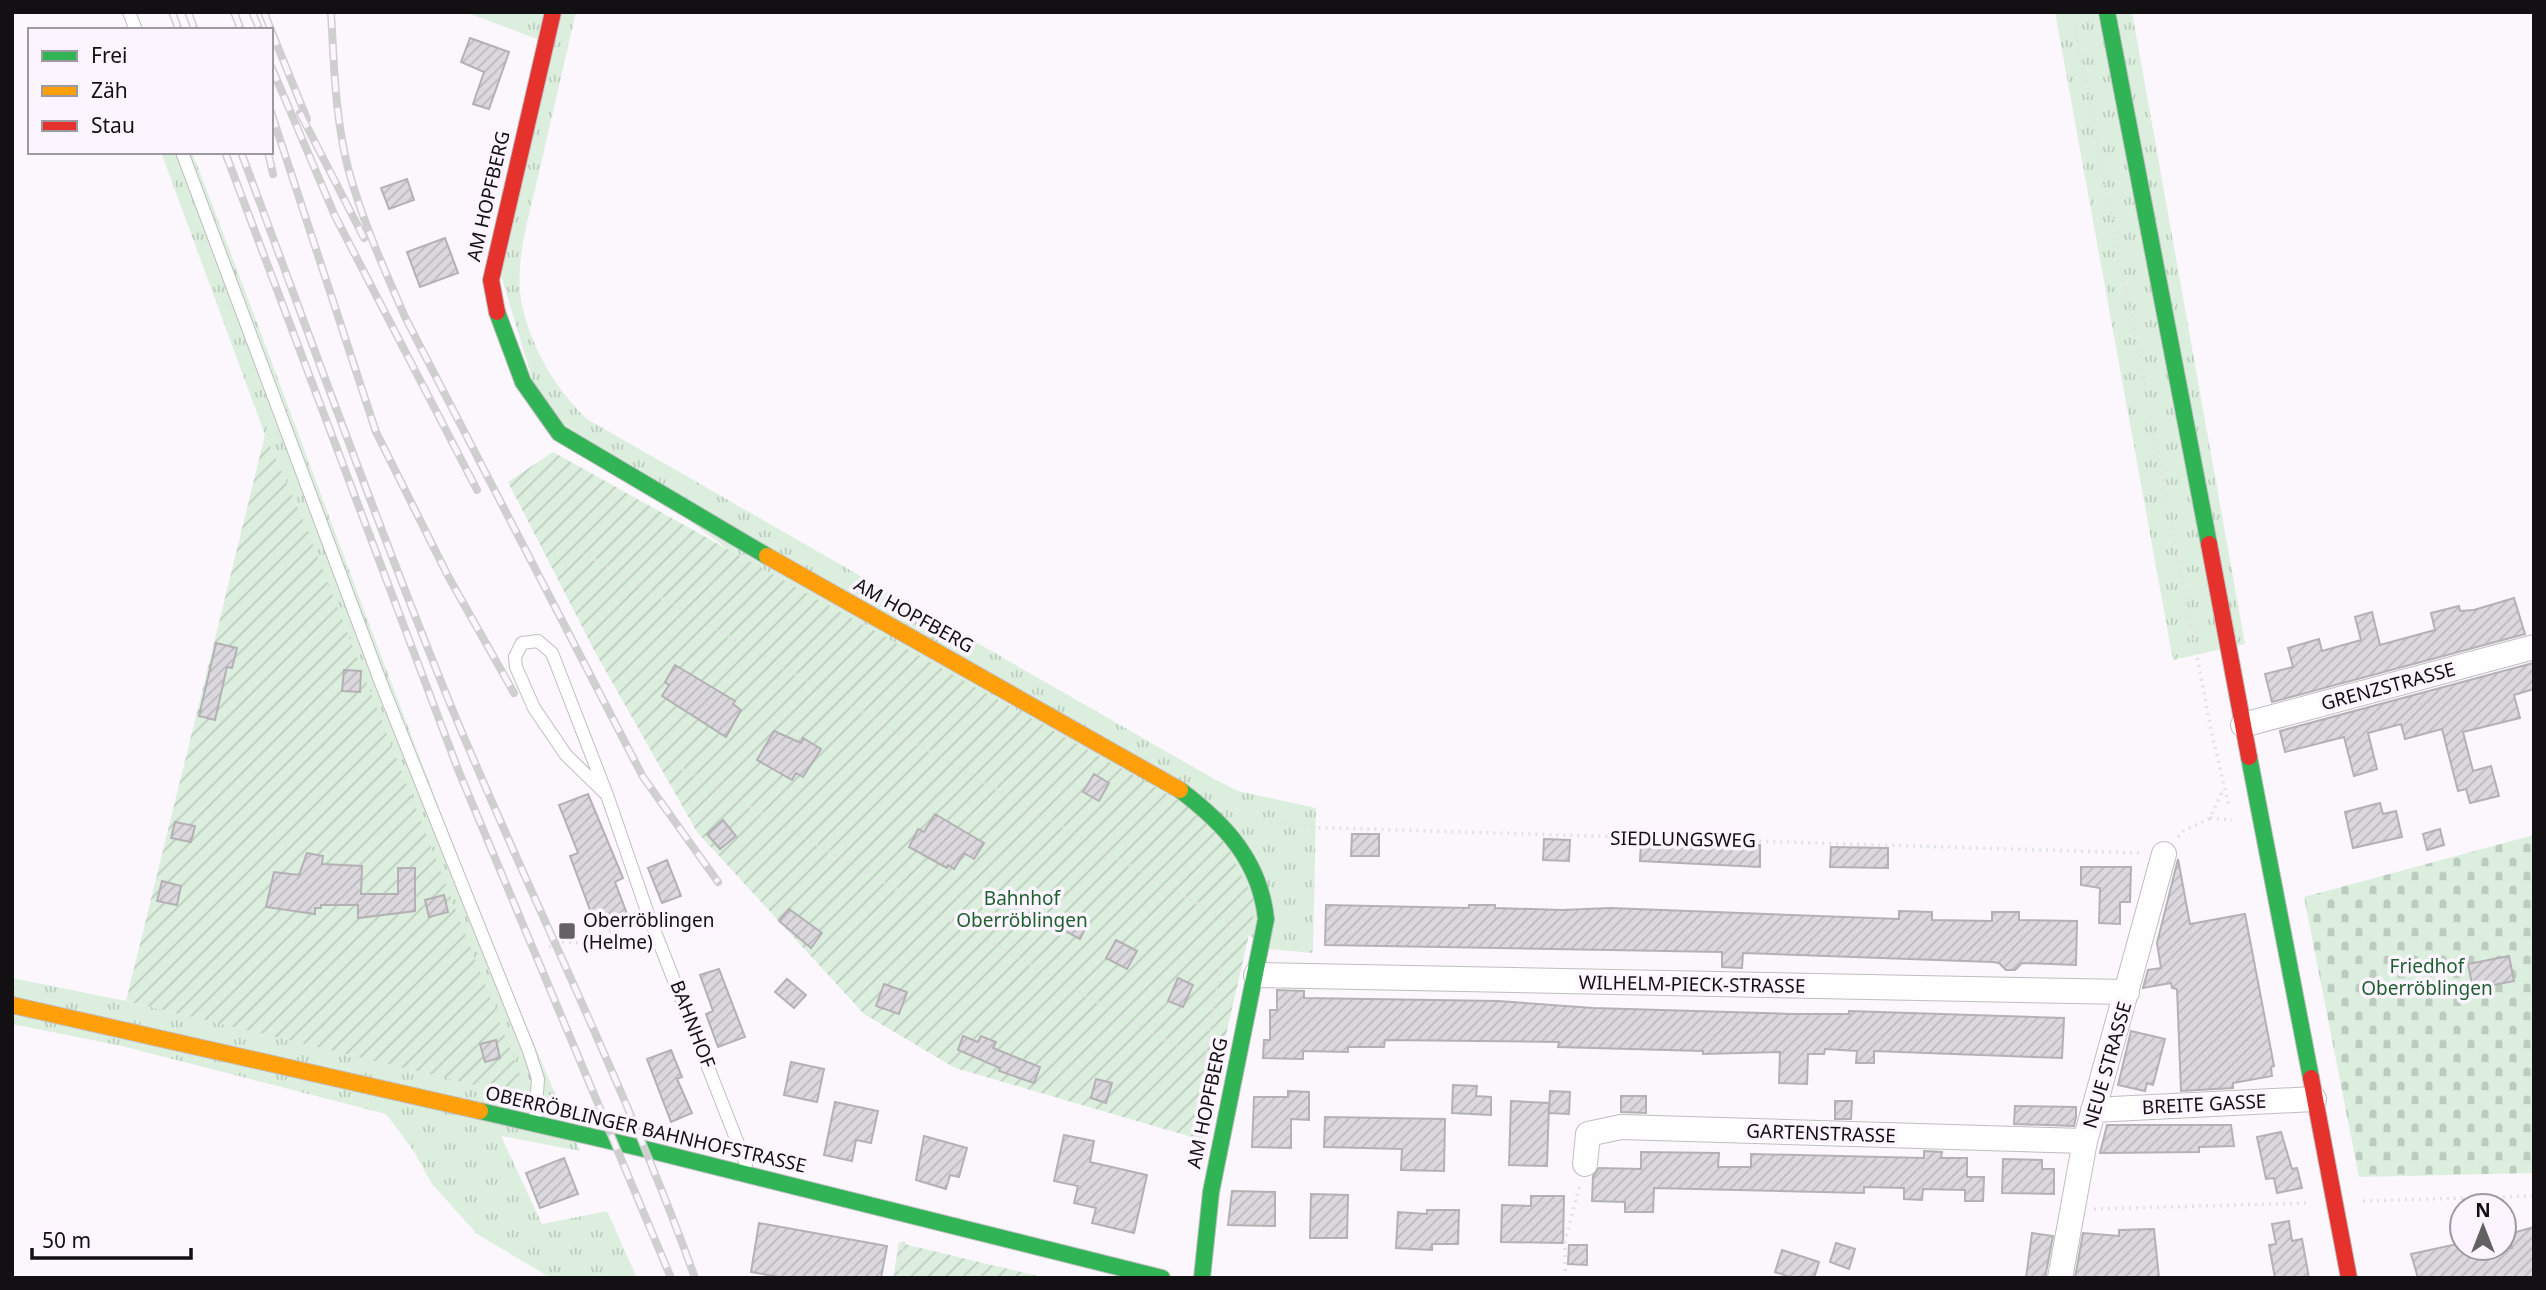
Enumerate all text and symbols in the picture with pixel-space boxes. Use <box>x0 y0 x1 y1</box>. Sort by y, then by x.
legend <box>28 28 273 154</box>
text: Frei <box>91 41 127 69</box>
text: Zäh <box>91 76 128 104</box>
text: Stau <box>91 111 135 139</box>
street label: AM HOPFBERG <box>460 128 516 264</box>
street label: AM HOPFBERG <box>849 571 979 659</box>
street label: GRENZSTRASSE <box>2318 656 2458 716</box>
street label: SIEDLUNGSWEG <box>1610 825 1756 853</box>
park label: Bahnhof Oberröblingen <box>956 885 1088 933</box>
place label: Oberröblingen (Helme) <box>583 907 714 955</box>
marker: Oberröblingen (Helme) <box>557 921 577 941</box>
park label: Friedhof Oberröblingen <box>2361 953 2493 1001</box>
street label: WILHELM-PIECK-STRASSE <box>1578 969 1806 999</box>
street label: BAHNHOF <box>664 976 722 1072</box>
street label: NEUE STRASSE <box>2076 999 2138 1131</box>
street label: AM HOPFBERG <box>1180 1035 1234 1171</box>
street label: OBERRÖBLINGER BAHNHOFSTRASSE <box>483 1079 809 1179</box>
street label: BREITE GASSE <box>2141 1088 2267 1120</box>
street label: GARTENSTRASSE <box>1746 1117 1896 1149</box>
north arrow <box>2448 1192 2518 1262</box>
text: N <box>2475 1197 2491 1223</box>
scale bar <box>32 1216 191 1260</box>
text: 50 m <box>42 1226 91 1254</box>

